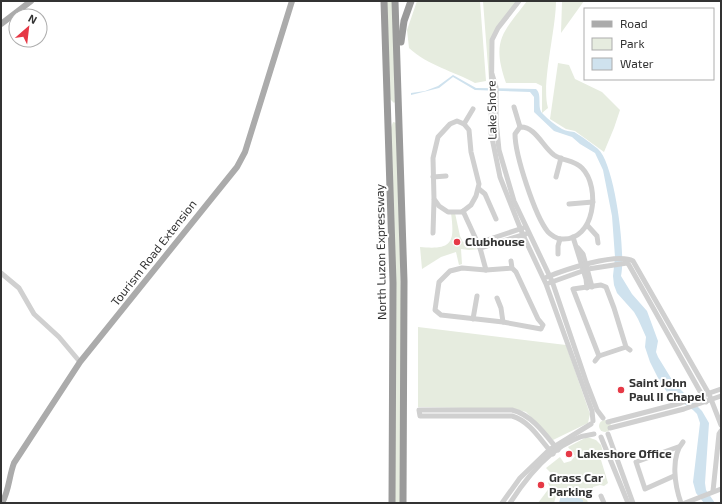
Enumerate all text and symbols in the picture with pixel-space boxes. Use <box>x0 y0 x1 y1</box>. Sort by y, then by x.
north arrow <box>8 8 48 48</box>
legend <box>584 8 714 80</box>
text: N <box>26 11 40 26</box>
text: Road <box>620 16 648 30</box>
text: Park <box>620 36 645 50</box>
text: Water <box>620 56 654 70</box>
street label: Lake Shore <box>483 80 499 140</box>
street label: North Luzon Expressway <box>372 183 388 320</box>
street label: Tourism Road Extension <box>107 197 199 308</box>
place label: Clubhouse <box>465 234 525 248</box>
marker: Clubhouse <box>452 237 462 247</box>
place label: Saint John Paul II Chapel <box>629 375 705 403</box>
marker: Saint John Paul II Chapel <box>616 385 626 395</box>
place label: Lakeshore Office <box>577 446 672 460</box>
marker: Lakeshore Office <box>564 449 574 459</box>
place label: Grass Car Parking <box>549 470 603 498</box>
marker: Grass Car Parking <box>536 480 546 490</box>

